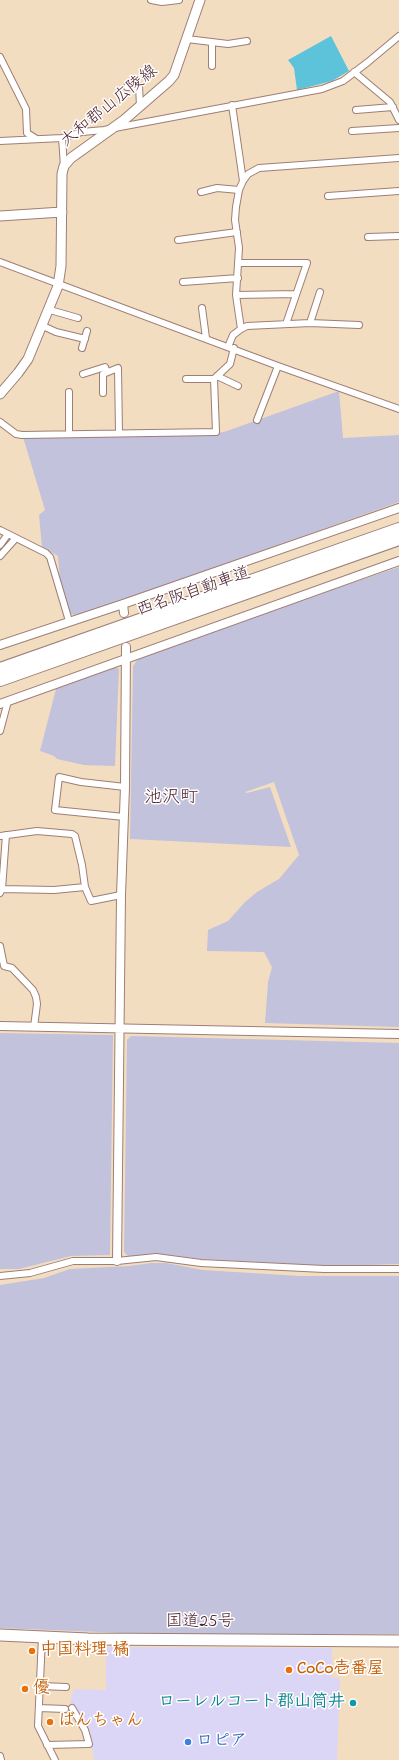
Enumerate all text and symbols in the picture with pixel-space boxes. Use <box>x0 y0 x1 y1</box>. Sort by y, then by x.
street label: 大和郡山広陵線 <box>57 62 163 152</box>
street label: 西名阪自動車道 <box>134 564 254 622</box>
district label: 池沢町 <box>144 788 198 810</box>
street label: 国道25号 <box>165 1613 235 1633</box>
place label: 中国料理 橘 <box>40 1641 129 1661</box>
marker: 中国料理 橘 <box>27 1646 37 1656</box>
place label: CoCo壱番屋 <box>297 1660 384 1680</box>
marker: CoCo壱番屋 <box>284 1665 294 1675</box>
place label: 優 <box>33 1679 50 1699</box>
marker: 優 <box>20 1684 30 1694</box>
place label: ローレルコート郡山筒井 <box>158 1693 345 1713</box>
marker: ローレルコート郡山筒井 <box>348 1698 358 1708</box>
place label: ばんちゃん <box>58 1712 143 1732</box>
marker: ばんちゃん <box>45 1717 55 1727</box>
place label: ロピア <box>196 1732 247 1752</box>
marker: ロピア <box>183 1737 193 1747</box>

